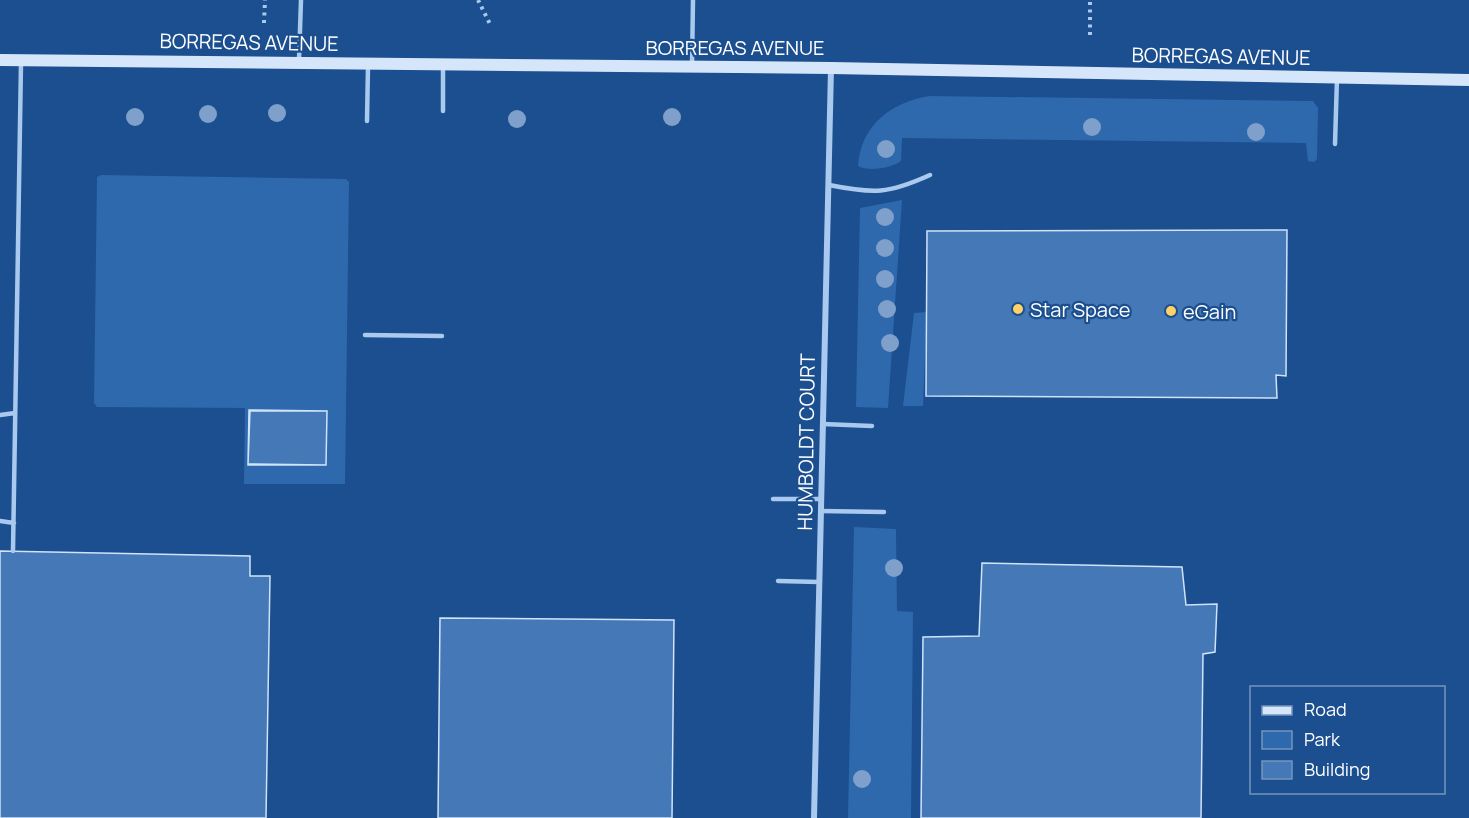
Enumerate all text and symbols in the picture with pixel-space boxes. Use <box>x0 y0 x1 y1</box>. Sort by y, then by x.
street label: BORREGAS AVENUE <box>159 27 339 57</box>
street label: BORREGAS AVENUE <box>646 34 824 61</box>
street label: BORREGAS AVENUE <box>1131 41 1311 71</box>
place label: Star Space <box>1030 296 1130 323</box>
place label: eGain <box>1183 298 1236 325</box>
marker: Star Space <box>1011 302 1025 316</box>
marker: eGain <box>1164 304 1178 318</box>
street label: HUMBOLDT COURT <box>791 353 821 531</box>
legend <box>1250 686 1445 794</box>
text: Road <box>1304 697 1347 721</box>
text: Park <box>1304 727 1341 751</box>
text: Building <box>1304 757 1370 781</box>

